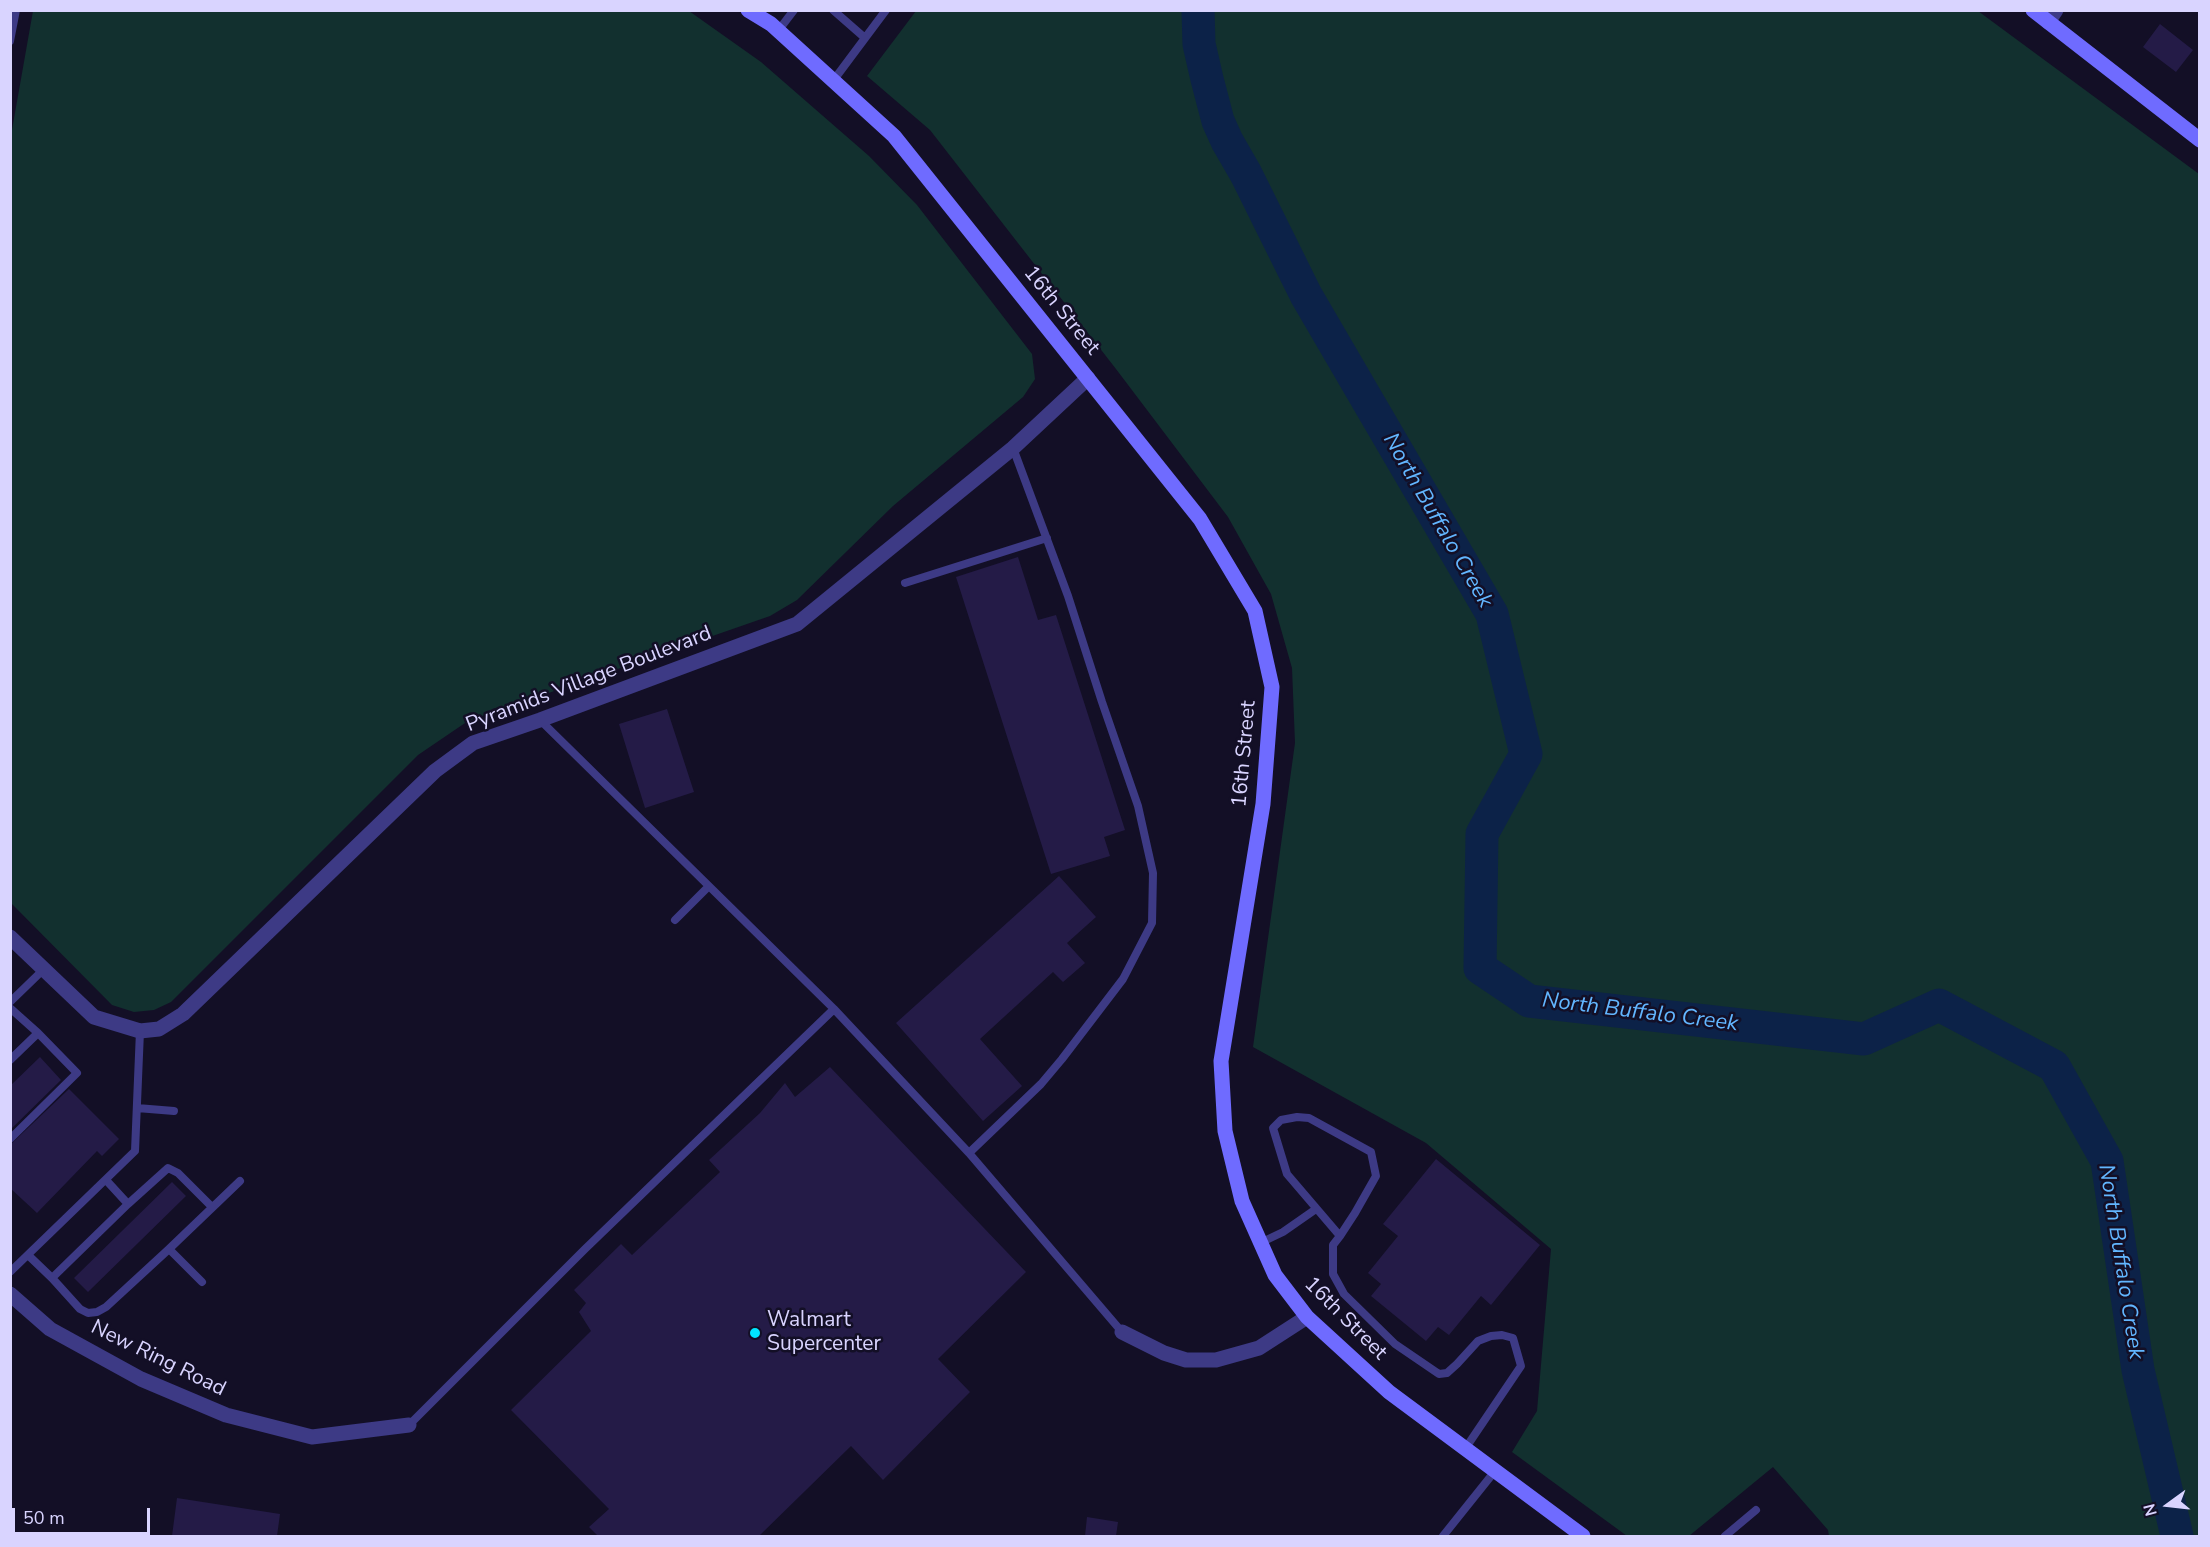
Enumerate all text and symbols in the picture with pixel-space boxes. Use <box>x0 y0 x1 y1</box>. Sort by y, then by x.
street label: 16th Street <box>1017 261 1105 361</box>
water label: North Buffalo Creek <box>1376 429 1498 613</box>
street label: Pyramids Village Boulevard <box>463 621 715 739</box>
street label: 16th Street <box>1228 700 1262 808</box>
water label: North Buffalo Creek <box>1541 988 1739 1038</box>
water label: North Buffalo Creek <box>2092 1163 2148 1361</box>
street label: 16th Street <box>1298 1272 1392 1366</box>
place label: Walmart Supercenter <box>767 1308 881 1358</box>
street label: New Ring Road <box>86 1315 230 1403</box>
marker: Walmart Supercenter <box>748 1326 762 1340</box>
north arrow <box>2138 1475 2198 1535</box>
scale bar <box>15 1496 153 1534</box>
text: N <box>2138 1501 2163 1518</box>
text: 50 m <box>23 1506 65 1530</box>

